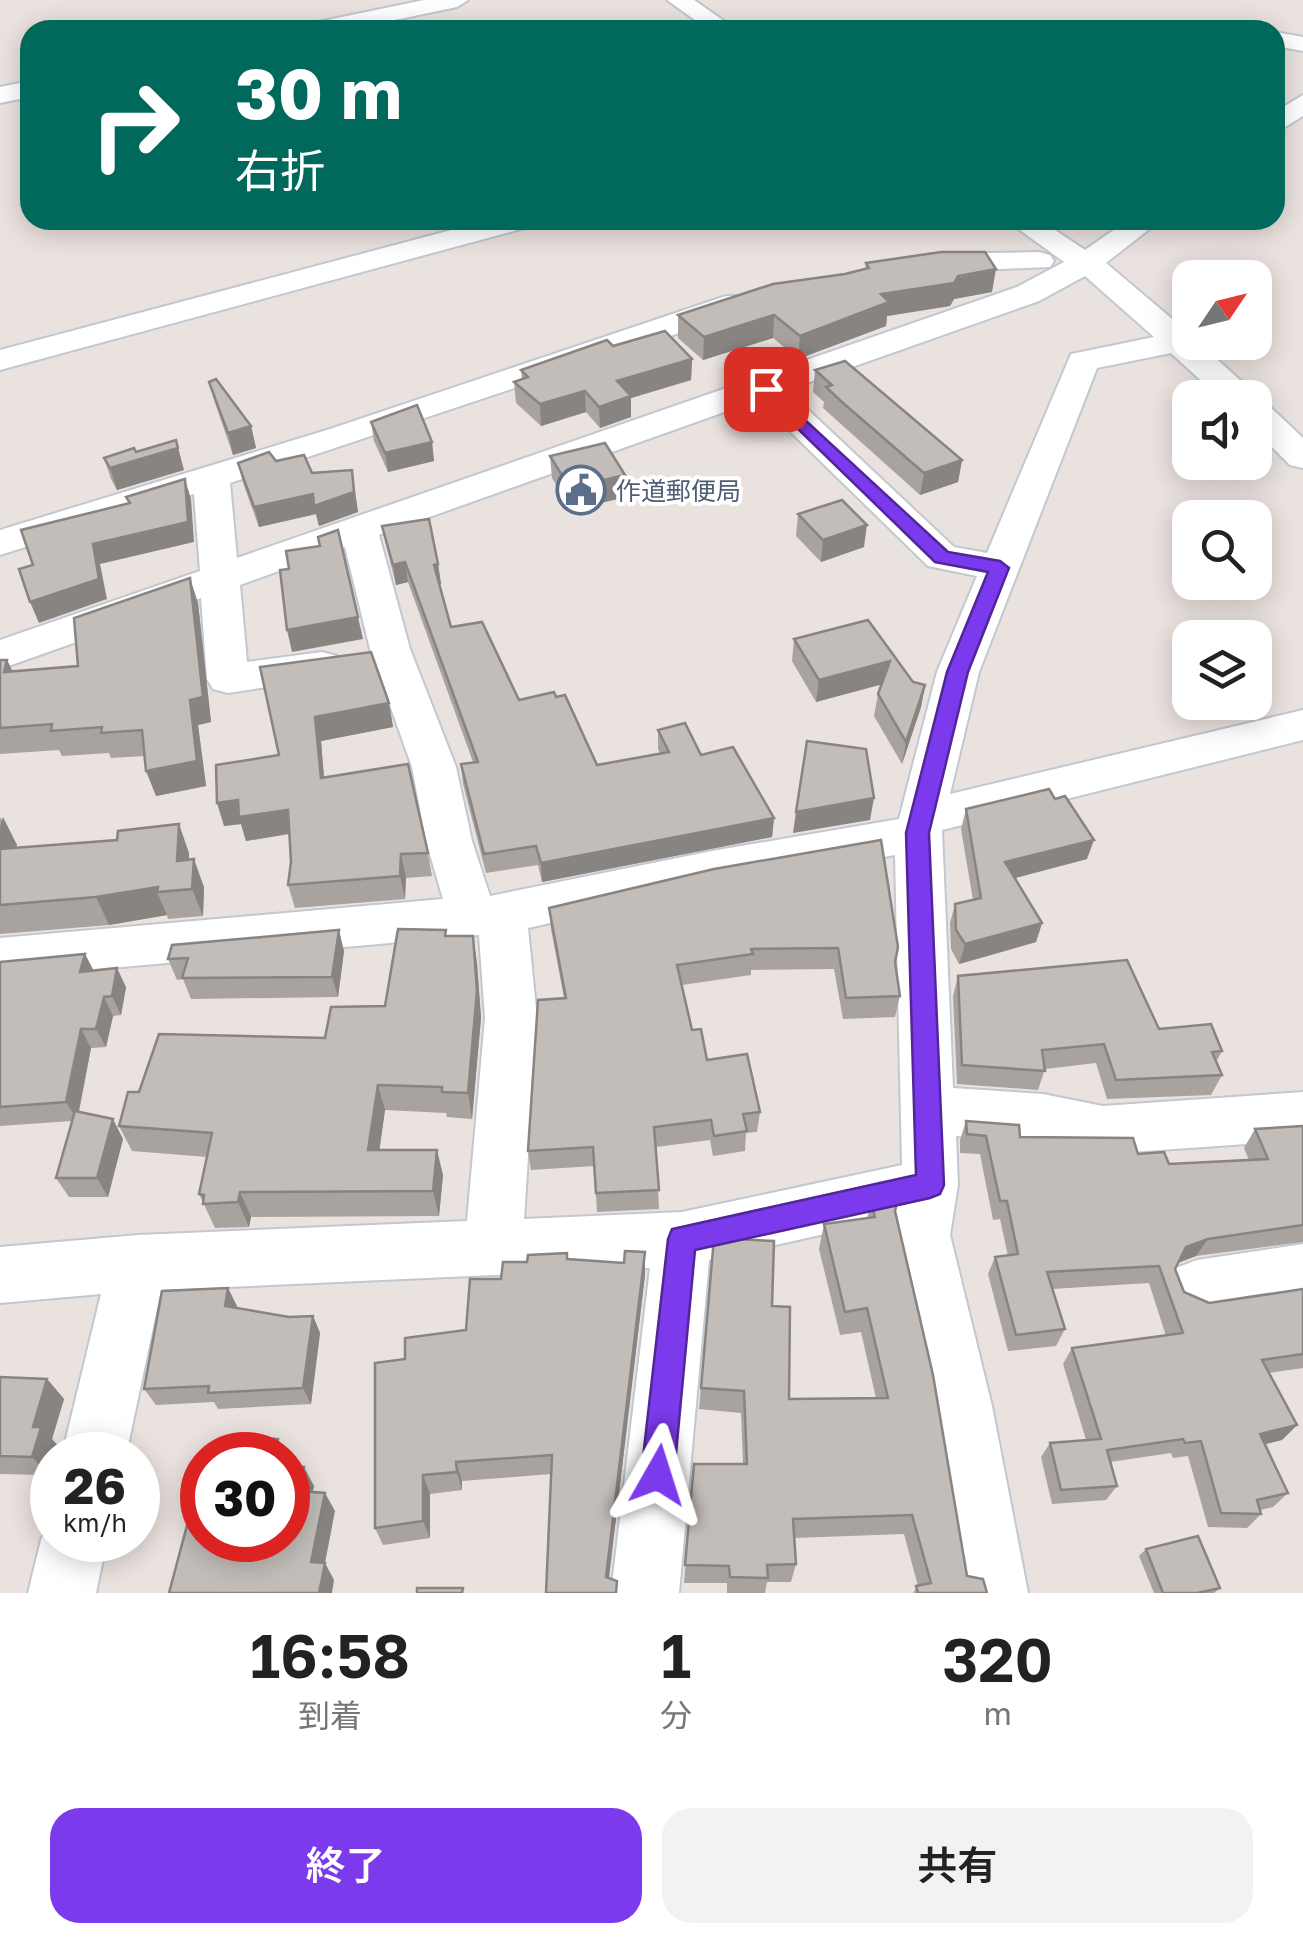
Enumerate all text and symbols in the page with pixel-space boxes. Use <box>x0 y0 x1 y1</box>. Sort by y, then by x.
text: 30 m <box>235 50 402 134</box>
icon: right <box>70 60 200 190</box>
text: 右折 <box>235 143 325 197</box>
north arrow <box>1172 260 1272 360</box>
map controls <box>1172 260 1272 720</box>
pin <box>724 347 809 432</box>
icon: arrive <box>739 362 794 417</box>
button: sound <box>1172 380 1272 480</box>
public building icon: 作道郵便局 <box>555 464 607 516</box>
place label: 作道郵便局 <box>616 475 741 506</box>
button: search <box>1172 500 1272 600</box>
button: layers <box>1172 620 1272 720</box>
position arrow <box>606 1423 710 1527</box>
speed limit sign: 30 <box>180 1432 310 1562</box>
text: 26 <box>64 1455 126 1515</box>
text: km/h <box>63 1507 127 1538</box>
text: 16:58 <box>250 1619 410 1691</box>
text: 1 <box>661 1619 691 1691</box>
text: 320 <box>942 1623 1053 1695</box>
text: m <box>983 1694 1012 1732</box>
text: 到着 <box>298 1696 362 1734</box>
text: 分 <box>660 1696 692 1734</box>
button: 終了 <box>50 1808 642 1923</box>
button: 共有 <box>662 1808 1253 1923</box>

